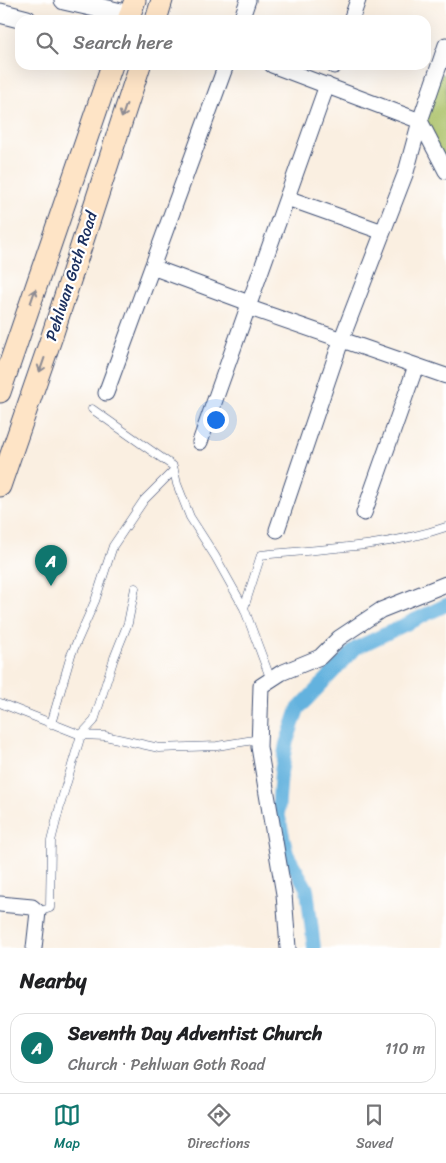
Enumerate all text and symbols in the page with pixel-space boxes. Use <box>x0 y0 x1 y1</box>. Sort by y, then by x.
search box <box>15 15 431 70</box>
text: Search here <box>73 26 173 59</box>
icon: search <box>33 29 61 57</box>
one-way arrow <box>119 103 128 118</box>
street label: Pehlwan Goth Road <box>36 206 106 344</box>
one-way arrow <box>28 288 38 304</box>
one-way arrow <box>37 357 46 373</box>
your location <box>203 407 229 433</box>
pin: A <box>35 545 67 586</box>
text: Nearby <box>20 962 86 1000</box>
text: Seventh Day Adventist Church <box>68 1017 322 1050</box>
text: A <box>32 1034 42 1063</box>
text: 110 m <box>385 1034 425 1063</box>
text: Church · Pehlwan Goth Road <box>68 1050 265 1079</box>
tab: Map <box>53 1101 81 1156</box>
tab: Directions <box>187 1101 250 1156</box>
tab: Saved <box>356 1101 393 1156</box>

